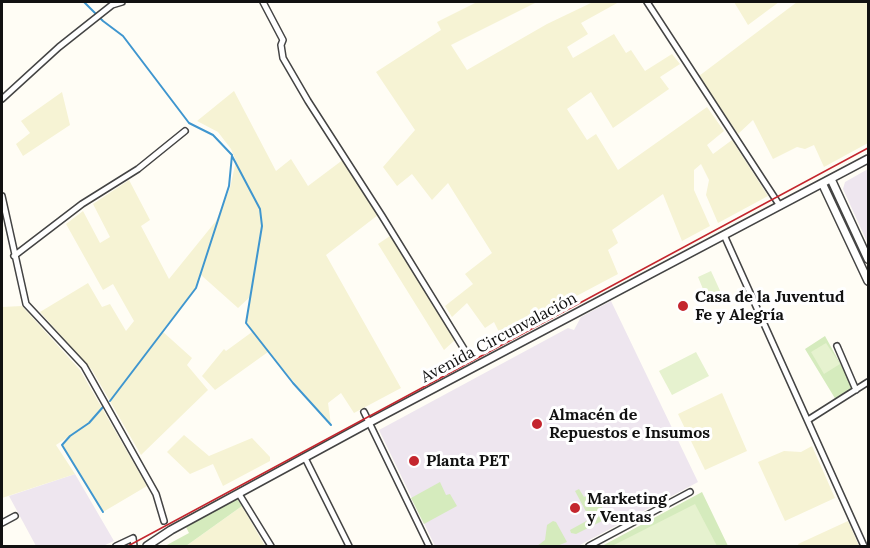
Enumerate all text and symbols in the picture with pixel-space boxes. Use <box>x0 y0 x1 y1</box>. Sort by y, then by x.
place label: Casa de la Juventud Fe y Alegría <box>695 287 845 325</box>
street label: Avenida Circunvalación <box>418 289 580 387</box>
marker: Casa de la Juventud Fe y Alegría <box>676 299 690 313</box>
place label: Almacén de Repuestos e Insumos <box>549 405 710 443</box>
marker: Almacén de Repuestos e Insumos <box>530 417 544 431</box>
place label: Planta PET <box>426 451 509 471</box>
marker: Planta PET <box>407 454 421 468</box>
place label: Marketing y Ventas <box>587 489 667 527</box>
marker: Marketing y Ventas <box>568 501 582 515</box>

